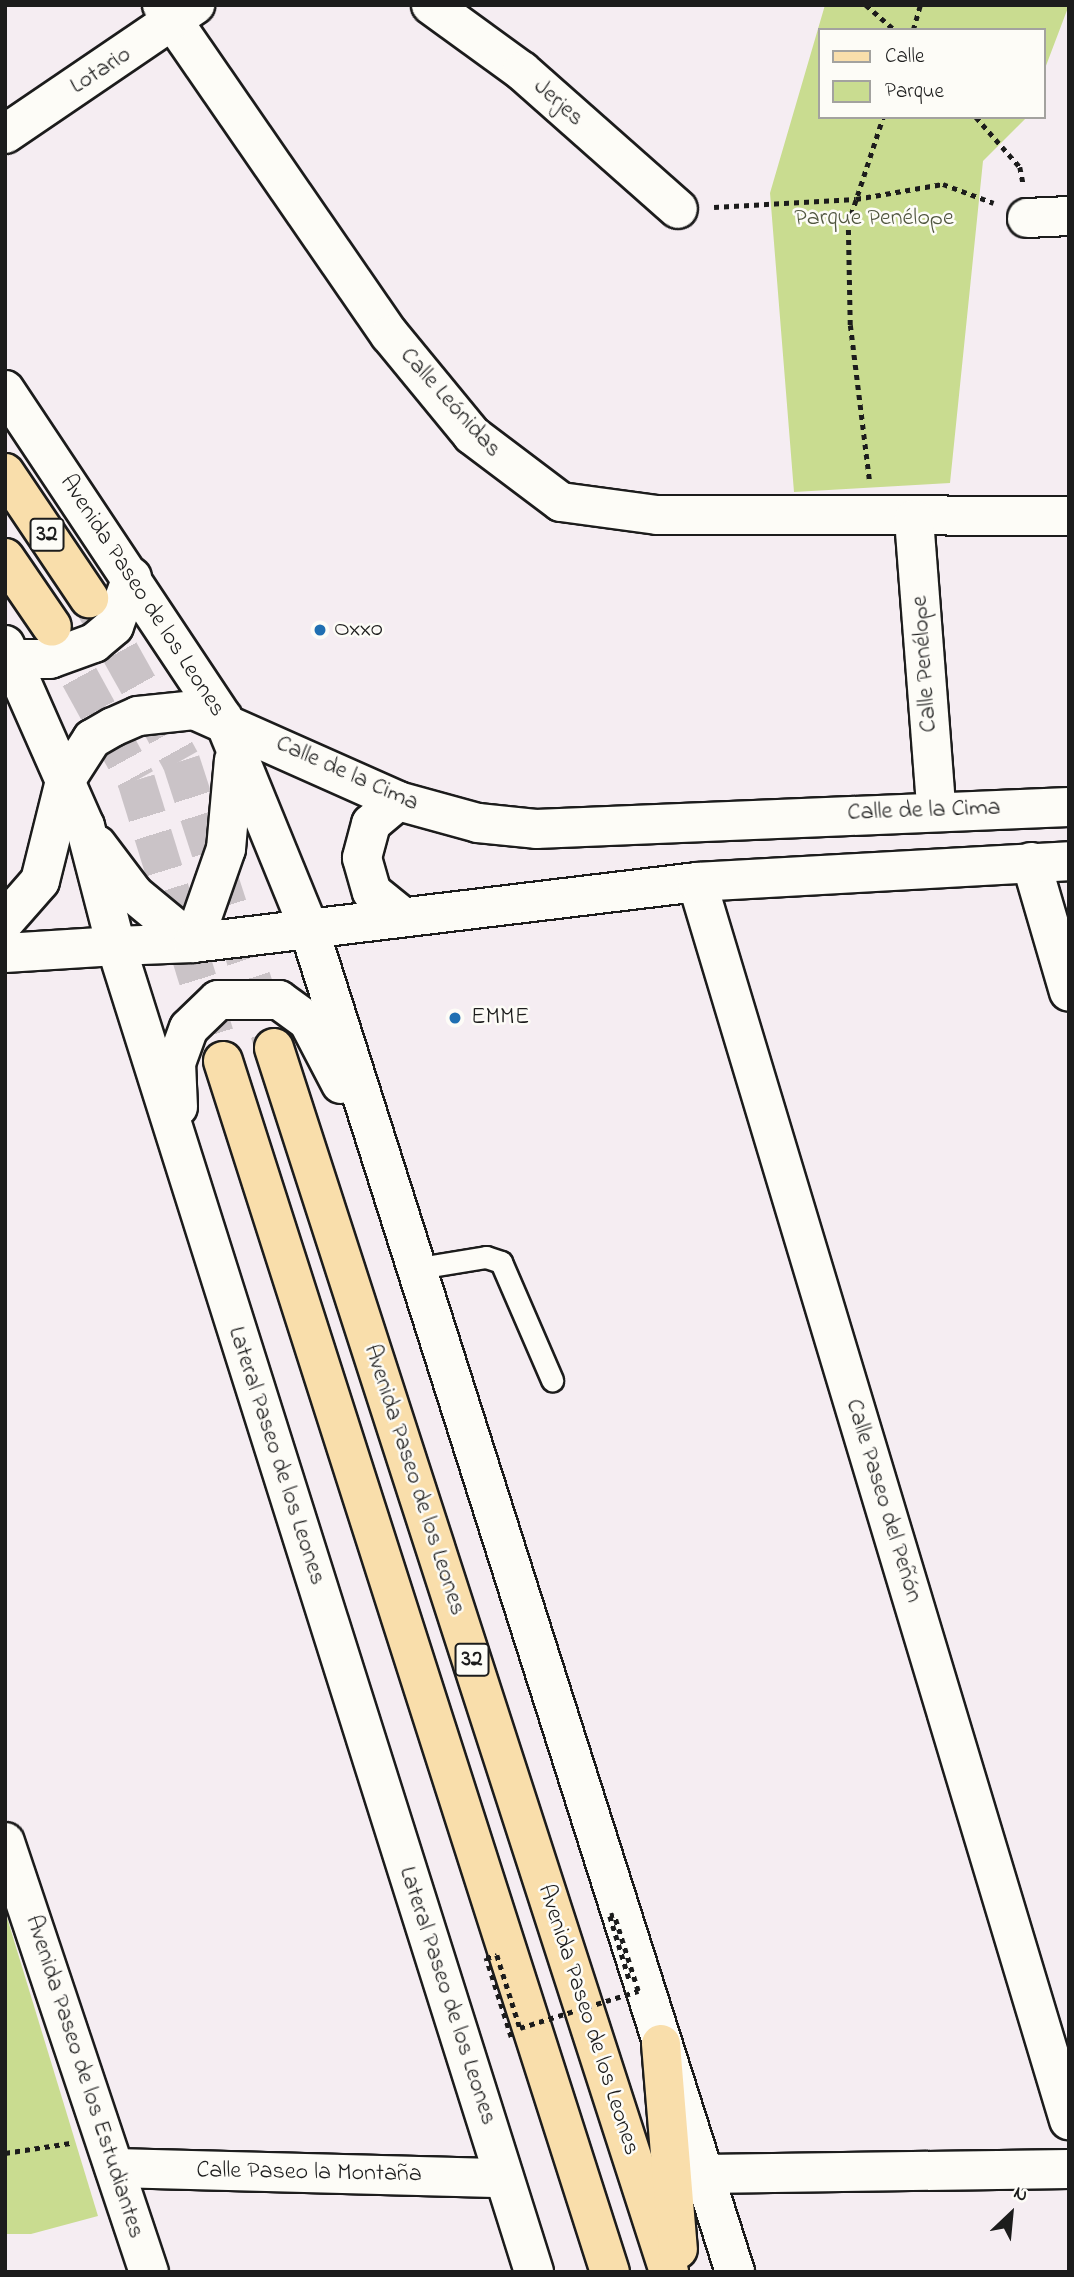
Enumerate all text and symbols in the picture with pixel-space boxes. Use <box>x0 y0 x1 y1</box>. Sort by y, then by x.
legend <box>818 28 1046 119</box>
street label: Lotario <box>65 41 137 101</box>
text: Calle <box>885 42 924 72</box>
street label: Jerjes <box>527 73 589 133</box>
text: Parque <box>885 77 944 107</box>
park label: Parque Penélope <box>794 205 954 233</box>
street label: Calle Leónidas <box>393 342 507 464</box>
street label: Avenida Paseo de los Leones <box>53 470 231 722</box>
road number: 32 <box>30 516 64 554</box>
street label: Calle Penélope <box>906 595 944 733</box>
place label: Oxxo <box>334 616 383 644</box>
marker: Oxxo <box>312 622 328 638</box>
street label: Calle de la Cima <box>271 730 423 818</box>
street label: Calle de la Cima <box>847 794 1001 828</box>
place label: EMME <box>471 1004 529 1032</box>
marker: EMME <box>445 1008 465 1028</box>
street label: Lateral Paseo de los Leones <box>221 1323 331 1589</box>
street label: Avenida Paseo de los Leones <box>357 1341 471 1619</box>
street label: Calle Paseo del Peñón <box>838 1396 928 1606</box>
road number: 32 <box>454 1640 490 1680</box>
street label: Lateral Paseo de los Leones <box>392 1863 502 2129</box>
street label: Avenida Paseo de los Leones <box>531 1881 645 2159</box>
street label: Avenida Paseo de los Estudiantes <box>18 1912 150 2242</box>
street label: Calle Paseo la Montaña <box>196 2157 422 2189</box>
north arrow <box>976 2179 1046 2249</box>
text: N <box>1009 2180 1032 2210</box>

